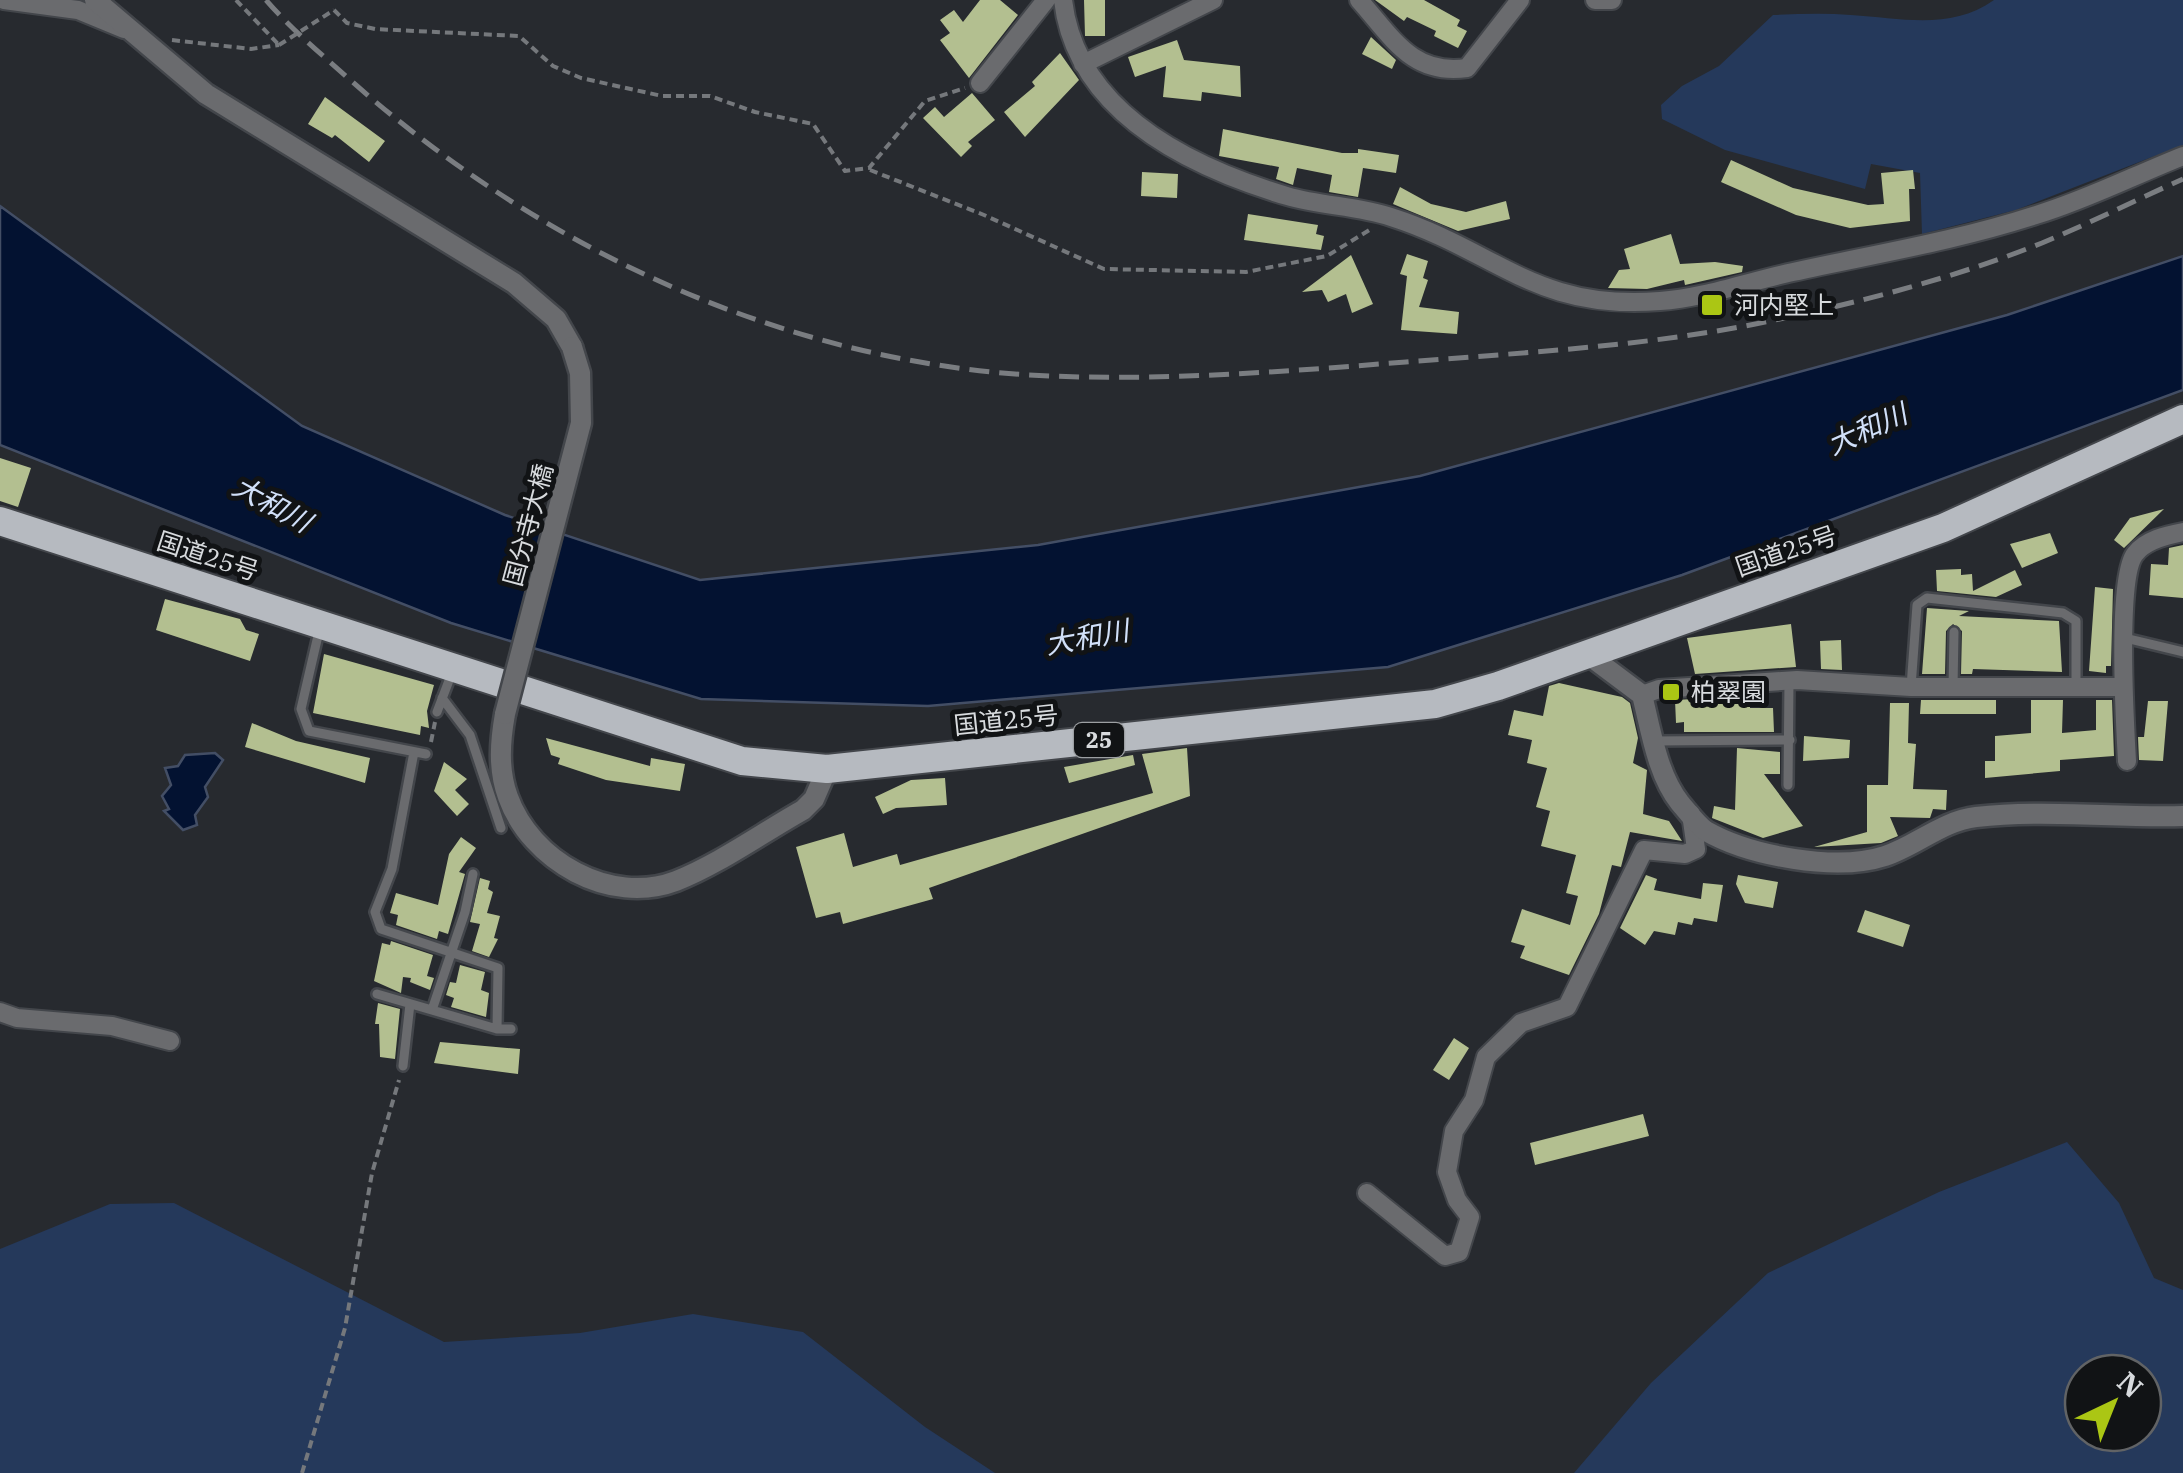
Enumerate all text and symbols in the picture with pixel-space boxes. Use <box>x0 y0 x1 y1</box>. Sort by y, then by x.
place label: 河内堅上 <box>1734 288 1834 321</box>
marker: 河内堅上 <box>1699 292 1725 318</box>
water label: 大和川 <box>1821 393 1915 463</box>
street label: 国分寺大橋 <box>495 460 560 590</box>
water label: 大和川 <box>227 467 321 542</box>
street label: 国道25号 <box>1731 518 1841 583</box>
street label: 国道25号 <box>153 524 263 587</box>
water label: 大和川 <box>1042 610 1134 662</box>
place label: 柏翠園 <box>1691 675 1766 708</box>
marker: 柏翠園 <box>1660 681 1682 703</box>
street label: 国道25号 <box>952 698 1060 741</box>
road number: 25 <box>1074 723 1124 757</box>
north arrow <box>2063 1353 2163 1453</box>
text: N <box>2110 1363 2151 1405</box>

